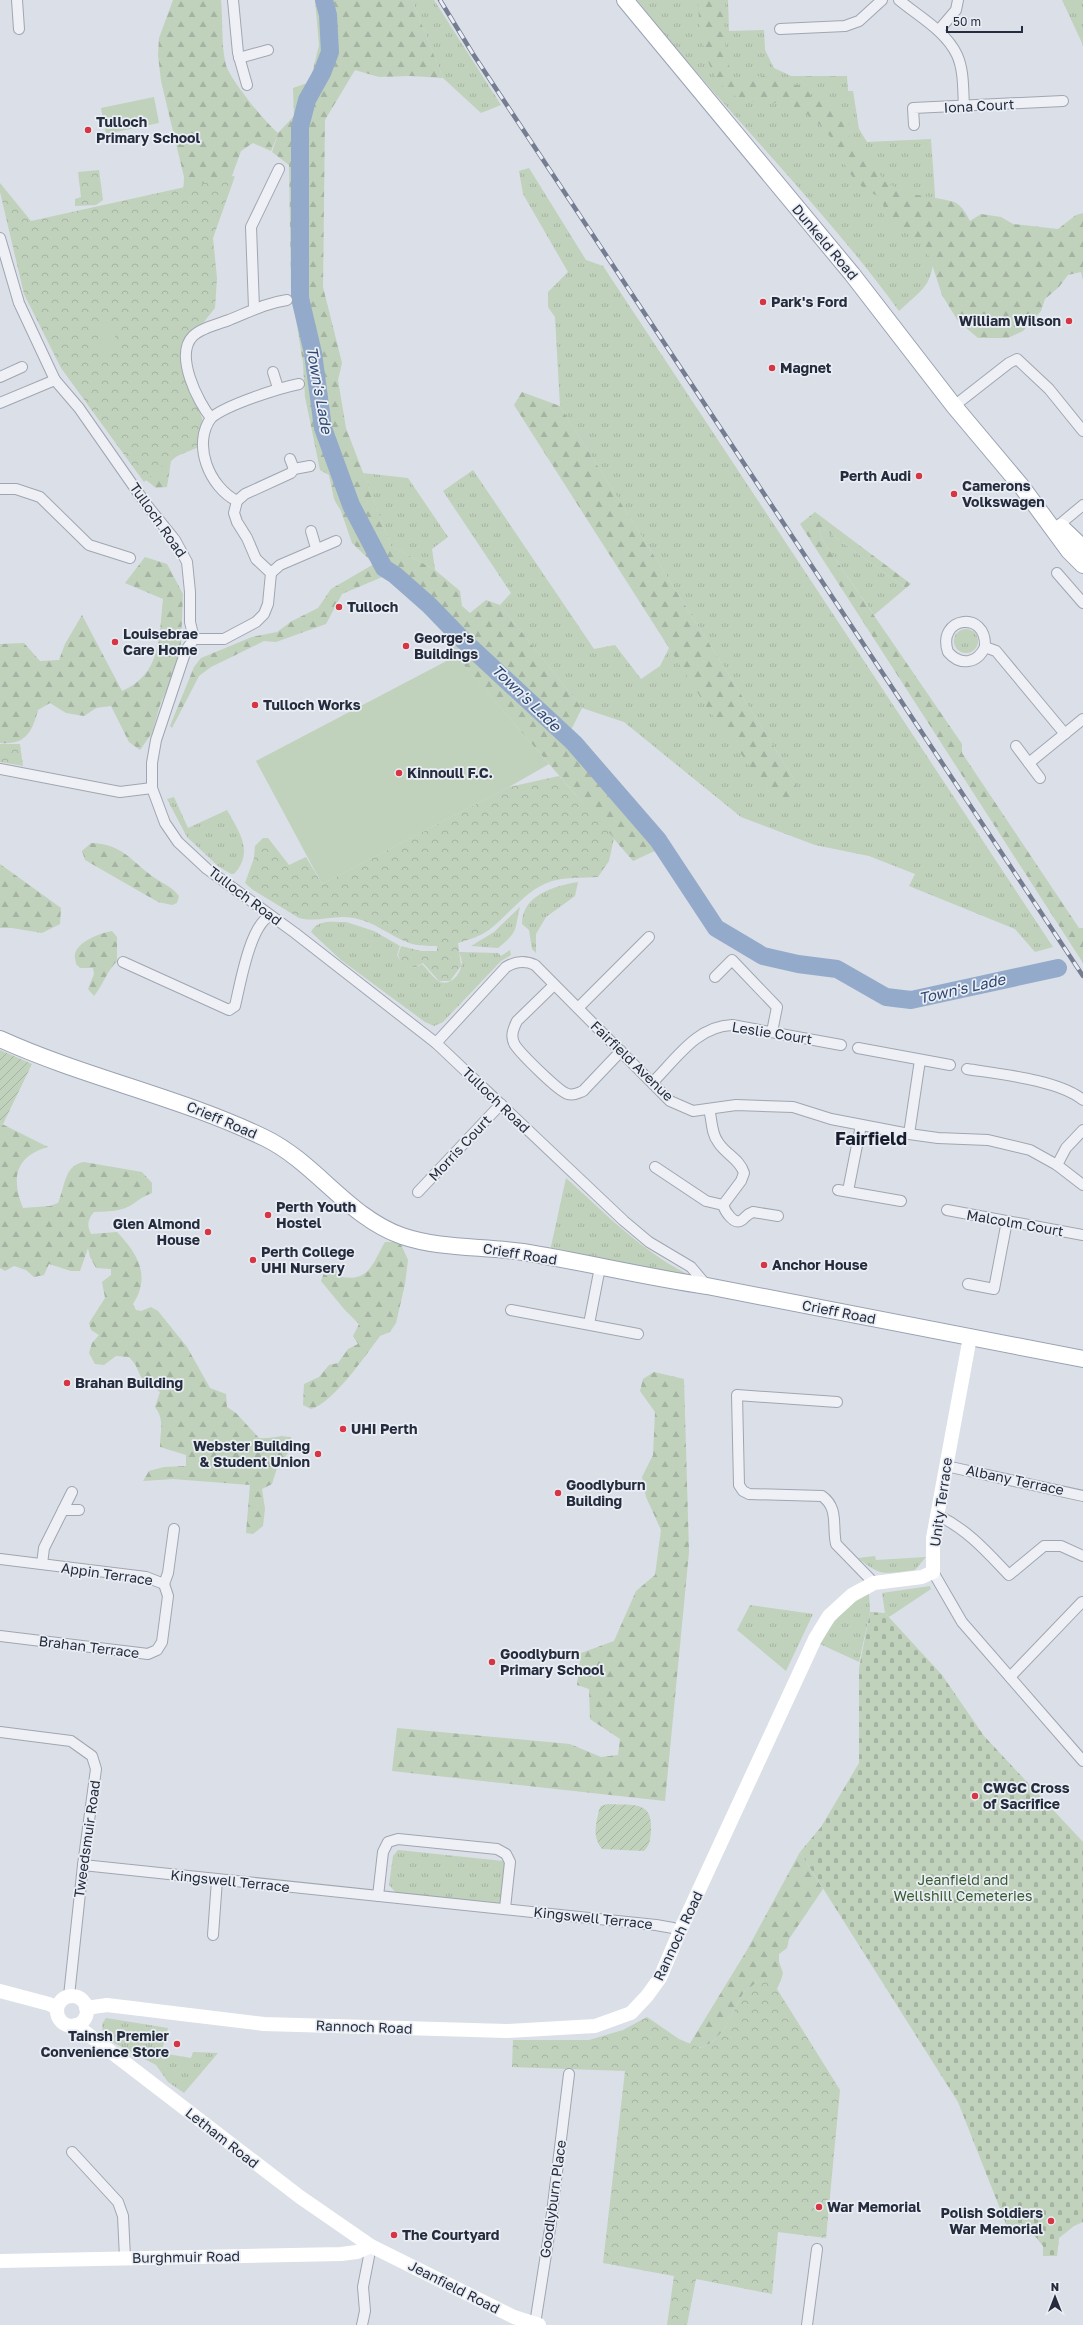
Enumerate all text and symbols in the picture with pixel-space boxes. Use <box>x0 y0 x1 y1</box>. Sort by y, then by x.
scale bar <box>947 8 1022 34</box>
text: 50 m <box>953 14 981 29</box>
street label: Iona Court <box>943 95 1015 116</box>
place label: Tulloch Primary School <box>96 113 200 146</box>
marker: Tulloch Primary School <box>83 125 93 135</box>
street label: Dunkeld Road <box>789 200 862 283</box>
place label: Park's Ford <box>771 293 847 310</box>
marker: Park's Ford <box>758 297 768 307</box>
place label: William Wilson <box>959 312 1061 329</box>
marker: William Wilson <box>1064 316 1074 326</box>
water label: Town's Lade <box>303 345 337 436</box>
place label: Magnet <box>780 359 832 376</box>
marker: Magnet <box>767 363 777 373</box>
place label: Perth Audi <box>840 467 911 484</box>
marker: Perth Audi <box>914 471 924 481</box>
place label: Camerons Volkswagen <box>962 477 1045 510</box>
street label: Tulloch Road <box>126 479 190 560</box>
marker: Camerons Volkswagen <box>949 489 959 499</box>
place label: Tulloch <box>347 598 398 615</box>
marker: Tulloch <box>334 602 344 612</box>
place label: Louisebrae Care Home <box>123 625 198 658</box>
place label: George's Buildings <box>414 629 478 662</box>
marker: Louisebrae Care Home <box>110 637 120 647</box>
marker: George's Buildings <box>401 641 411 651</box>
water label: Town's Lade <box>489 660 566 735</box>
place label: Tulloch Works <box>263 696 361 713</box>
marker: Tulloch Works <box>250 700 260 710</box>
place label: Kinnoull F.C. <box>407 764 493 781</box>
marker: Kinnoull F.C. <box>394 768 404 778</box>
street label: Tulloch Road <box>205 863 285 929</box>
water label: Town's Lade <box>917 969 1008 1007</box>
street label: Fairfield Avenue <box>587 1017 677 1104</box>
street label: Leslie Court <box>731 1018 813 1047</box>
street label: Tulloch Road <box>459 1063 534 1136</box>
street label: Crieff Road <box>184 1097 260 1142</box>
street label: Morris Court <box>425 1111 494 1184</box>
district label: Fairfield <box>835 1127 907 1149</box>
place label: Perth Youth Hostel <box>276 1198 356 1231</box>
street label: Malcolm Court <box>965 1206 1065 1239</box>
marker: Perth Youth Hostel <box>263 1210 273 1220</box>
place label: Glen Almond House <box>113 1215 200 1248</box>
marker: Glen Almond House <box>203 1227 213 1237</box>
street label: Crieff Road <box>482 1239 558 1268</box>
place label: Perth College UHI Nursery <box>261 1243 355 1276</box>
marker: Perth College UHI Nursery <box>248 1255 258 1265</box>
place label: Anchor House <box>772 1256 868 1273</box>
marker: Anchor House <box>759 1260 769 1270</box>
street label: Crieff Road <box>801 1296 877 1327</box>
place label: Brahan Building <box>75 1374 183 1391</box>
marker: Brahan Building <box>62 1378 72 1388</box>
place label: UHI Perth <box>351 1420 417 1437</box>
marker: UHI Perth <box>338 1424 348 1434</box>
place label: Webster Building & Student Union <box>193 1437 310 1470</box>
marker: Webster Building & Student Union <box>313 1449 323 1459</box>
street label: Unity Terrace <box>926 1456 955 1548</box>
street label: Albany Terrace <box>965 1461 1066 1498</box>
place label: Goodlyburn Building <box>566 1476 645 1509</box>
marker: Goodlyburn Building <box>553 1488 563 1498</box>
street label: Appin Terrace <box>60 1559 154 1588</box>
street label: Brahan Terrace <box>38 1632 140 1661</box>
place label: Goodlyburn Primary School <box>500 1645 604 1678</box>
marker: Goodlyburn Primary School <box>487 1657 497 1667</box>
street label: Tweedsmuir Road <box>70 1779 103 1899</box>
place label: CWGC Cross of Sacrifice <box>983 1779 1070 1812</box>
marker: CWGC Cross of Sacrifice <box>970 1791 980 1801</box>
street label: Kingswell Terrace <box>170 1866 291 1895</box>
park label: Jeanfield and Wellshill Cemeteries <box>894 1871 1032 1904</box>
street label: Rannoch Road <box>649 1888 706 1983</box>
street label: Kingswell Terrace <box>533 1903 654 1932</box>
street label: Rannoch Road <box>315 2016 413 2037</box>
place label: Tainsh Premier Convenience Store <box>40 2027 170 2060</box>
marker: Tainsh Premier Convenience Store <box>172 2039 182 2049</box>
street label: Letham Road <box>182 2104 262 2171</box>
street label: Goodlyburn Place <box>536 2139 569 2259</box>
place label: War Memorial <box>827 2198 921 2215</box>
marker: War Memorial <box>814 2202 824 2212</box>
place label: Polish Soldiers War Memorial <box>941 2204 1043 2237</box>
marker: Polish Soldiers War Memorial <box>1046 2216 1056 2226</box>
place label: The Courtyard <box>402 2226 499 2243</box>
marker: The Courtyard <box>389 2230 399 2240</box>
street label: Burghmuir Road <box>132 2247 240 2266</box>
street label: Jeanfield Road <box>406 2256 503 2317</box>
north arrow <box>1035 2277 1075 2317</box>
text: N <box>1051 2280 1059 2293</box>

